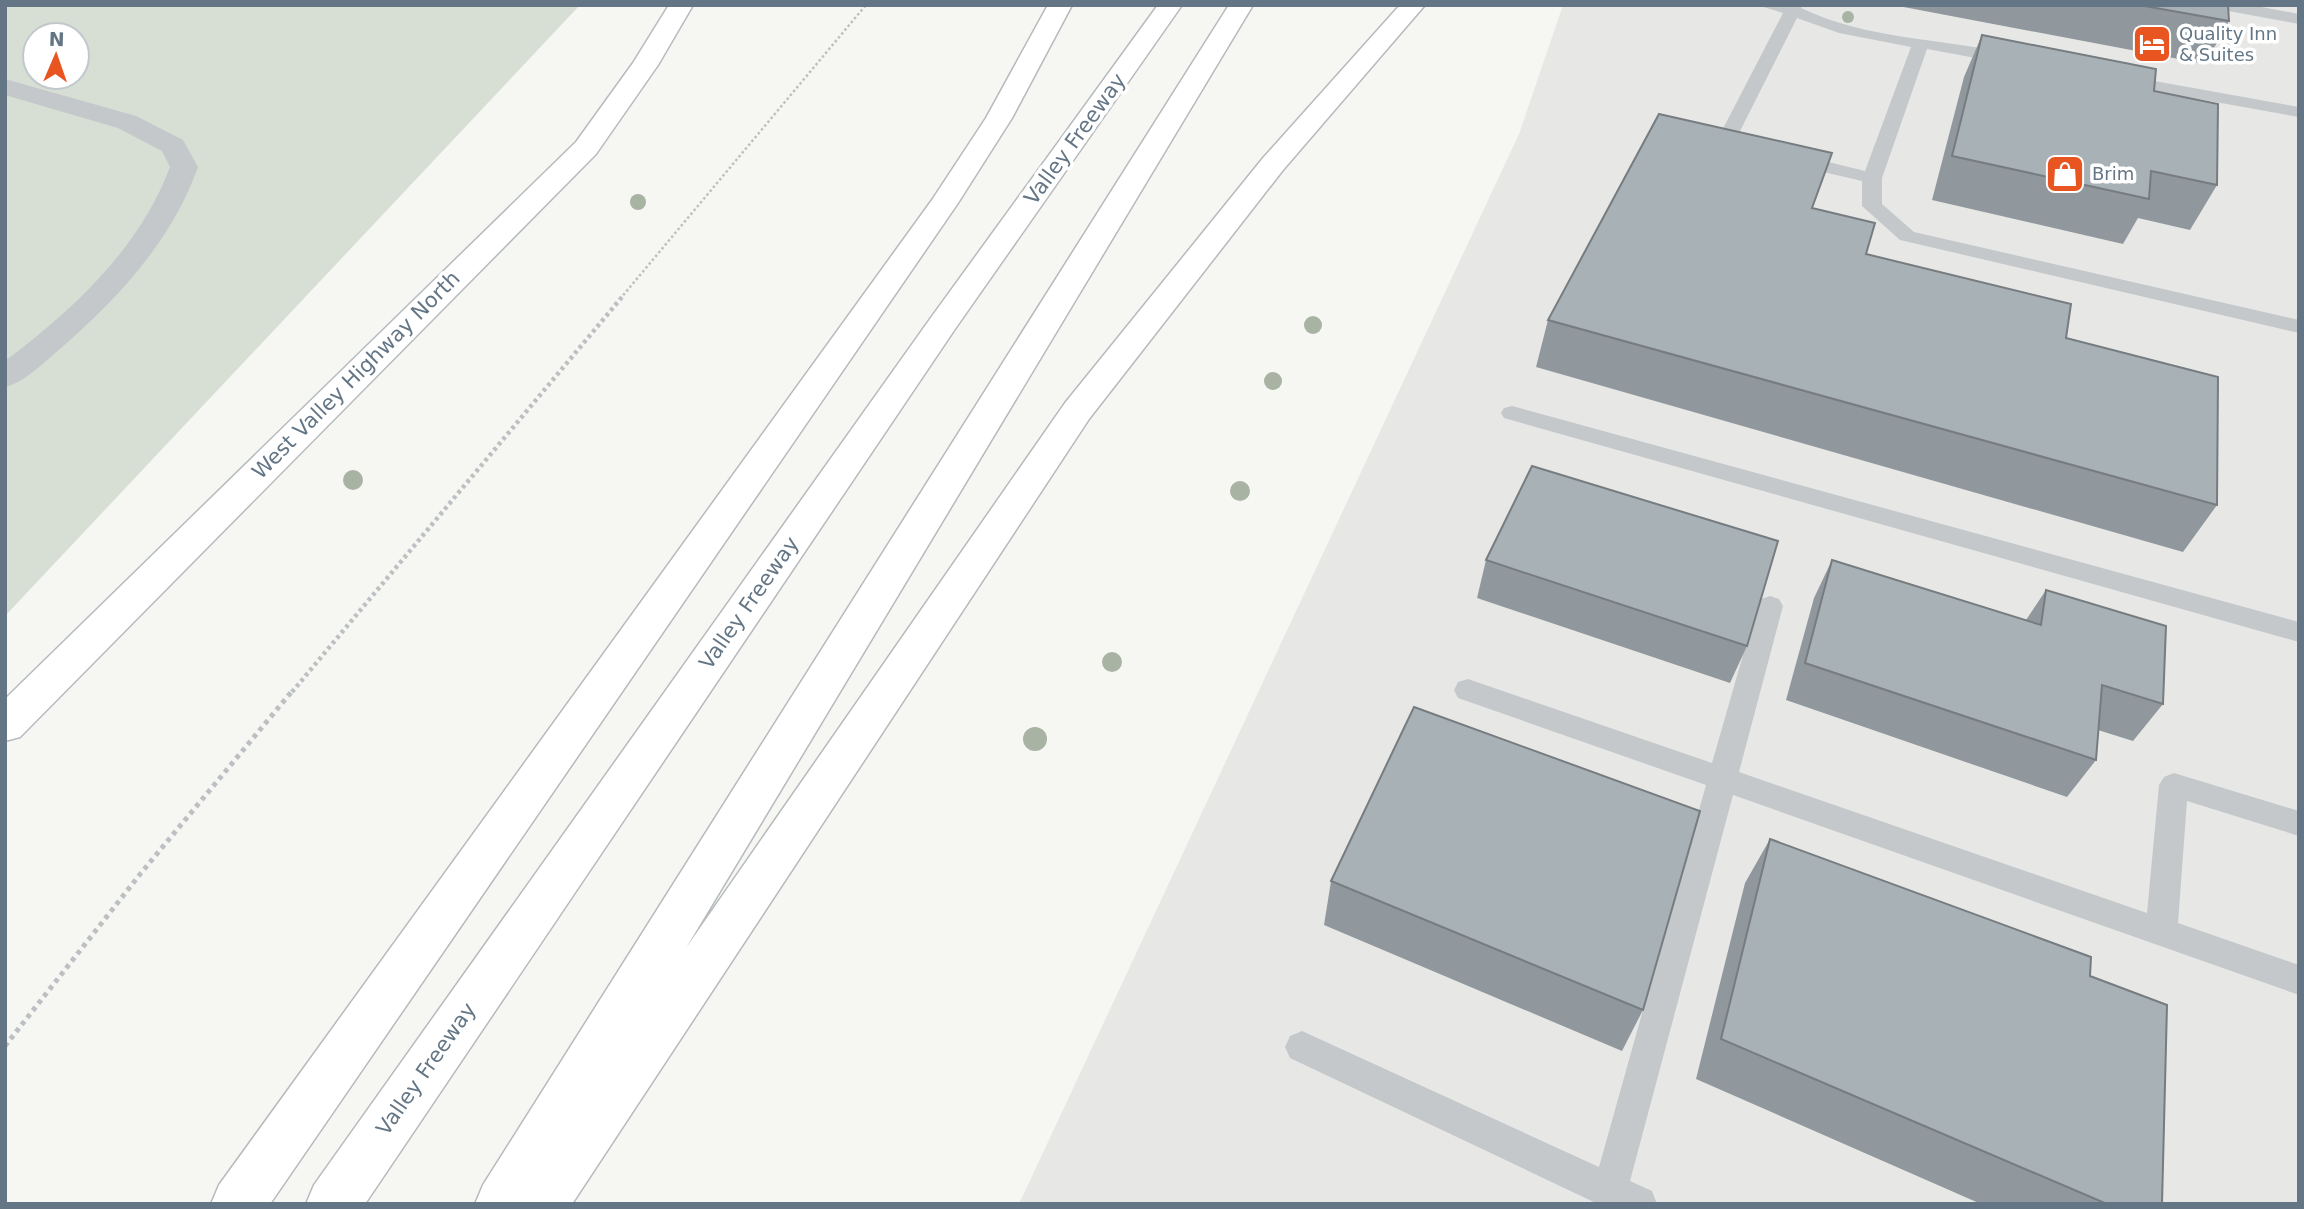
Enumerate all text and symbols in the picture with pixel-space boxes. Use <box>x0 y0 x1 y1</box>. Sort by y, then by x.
north arrow <box>21 21 91 91</box>
hotel icon: Quality Inn & Suites <box>2131 23 2173 65</box>
place label: Quality Inn & Suites <box>2179 23 2277 65</box>
text: N <box>48 28 65 50</box>
street label: Valley Freeway <box>1019 69 1131 209</box>
shop icon: Brim <box>2044 153 2086 195</box>
place label: Brim <box>2092 163 2134 184</box>
street label: West Valley Highway North <box>247 266 465 484</box>
street label: Valley Freeway <box>694 532 804 674</box>
street label: Valley Freeway <box>371 998 481 1140</box>

